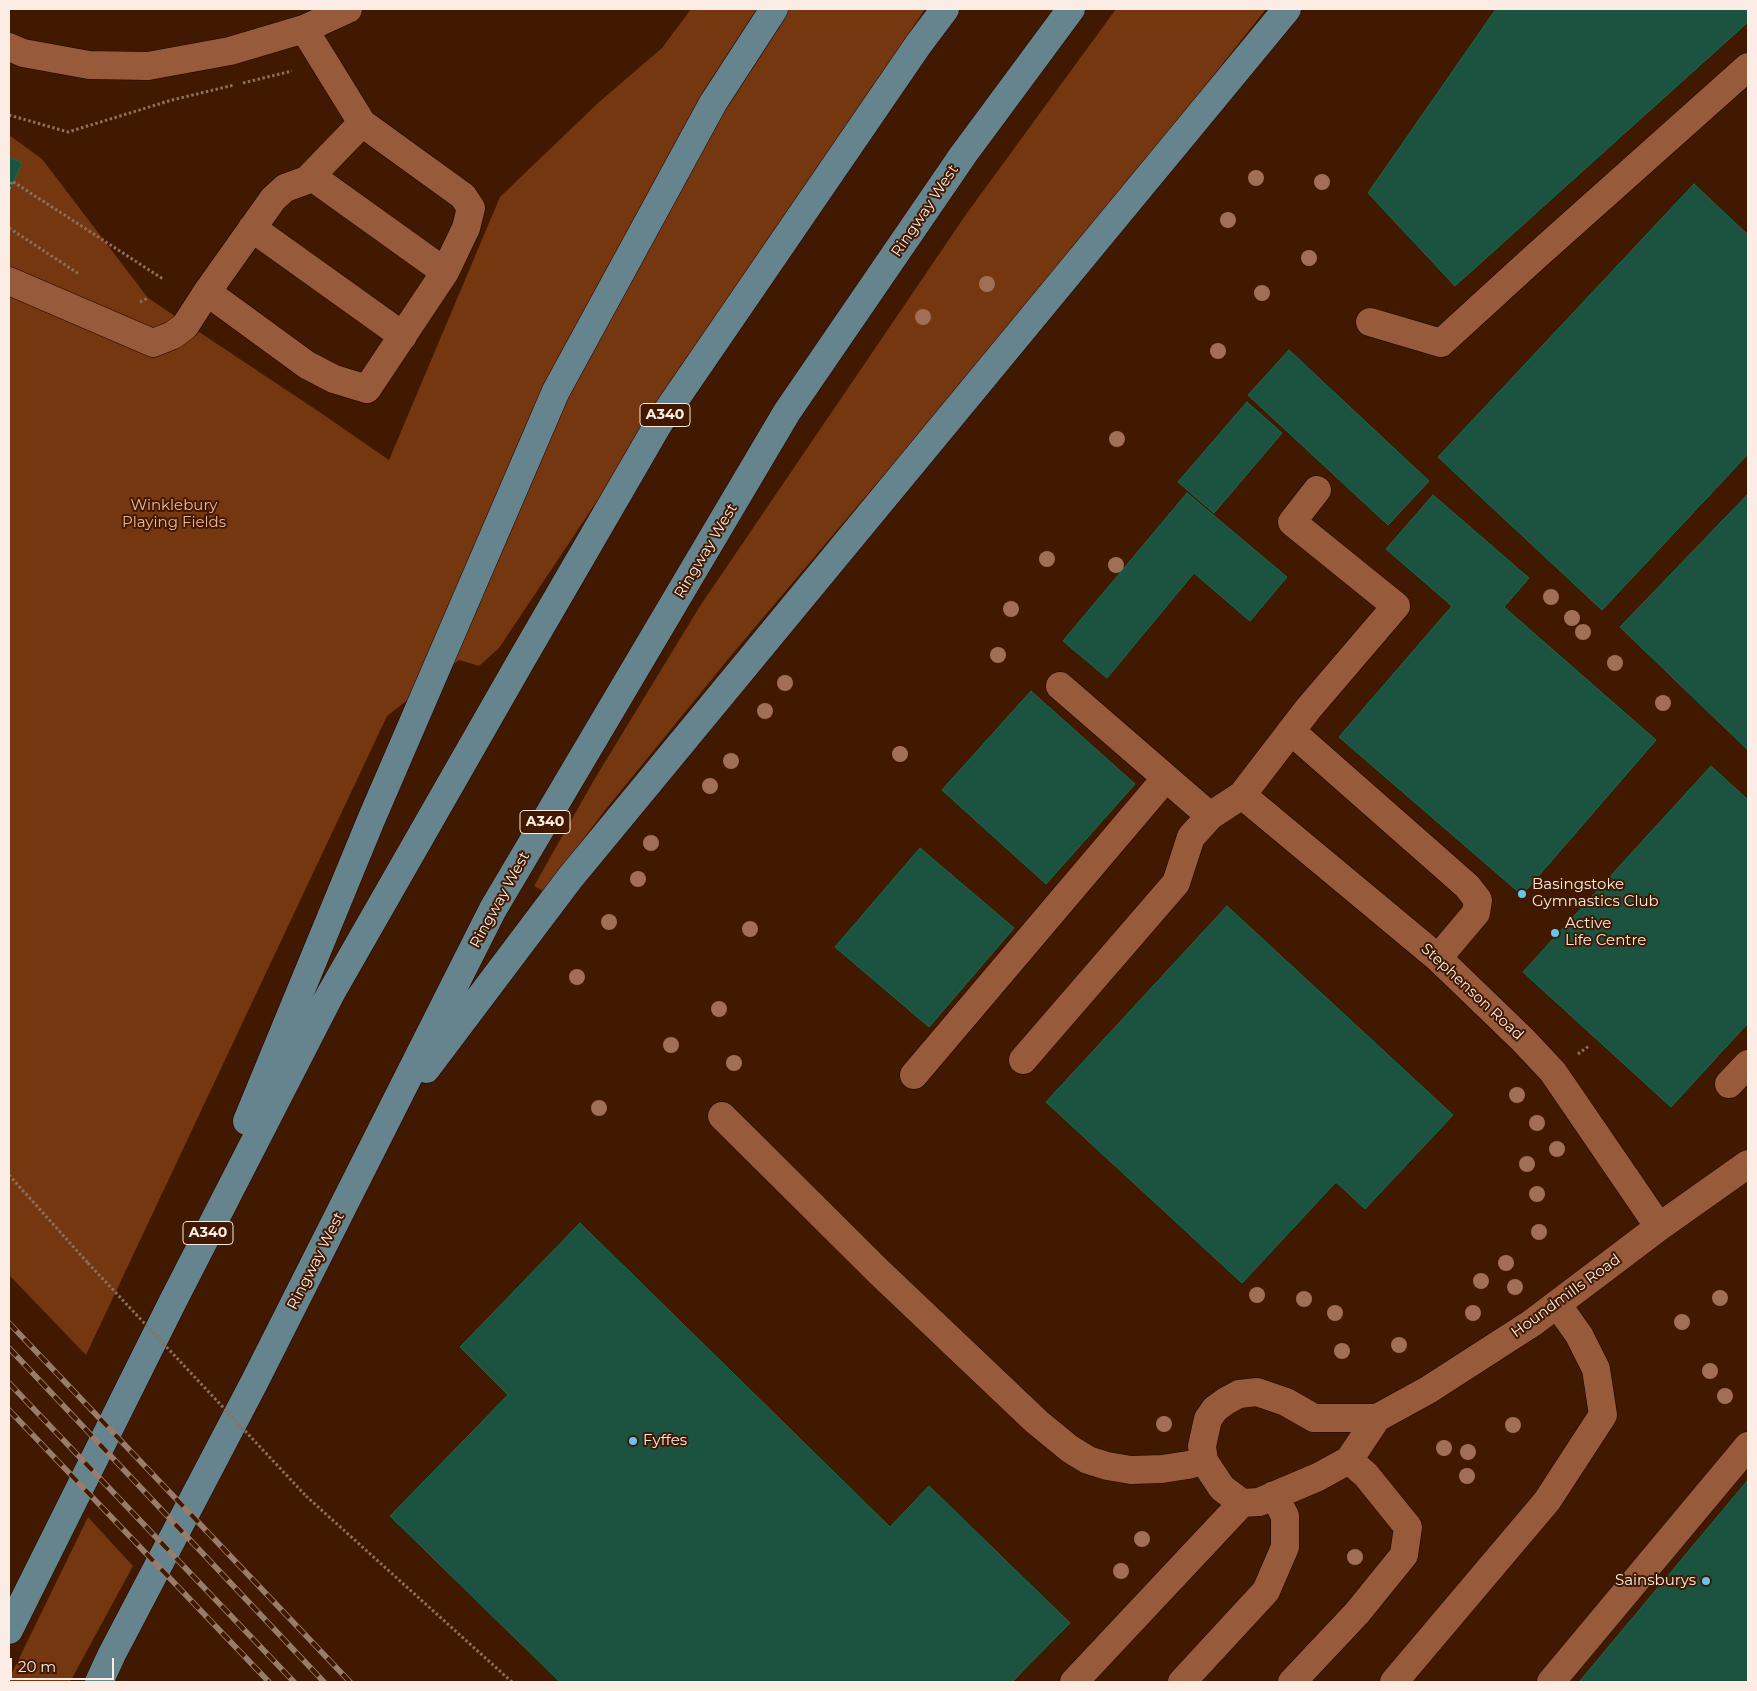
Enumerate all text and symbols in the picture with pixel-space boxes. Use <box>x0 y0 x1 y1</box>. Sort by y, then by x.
street label: Ringway West <box>888 162 962 260</box>
road number: A340 <box>640 404 690 426</box>
park label: Winklebury Playing Fields <box>122 497 226 532</box>
street label: Ringway West <box>671 500 741 602</box>
road number: A340 <box>520 810 570 834</box>
street label: Ringway West <box>466 849 534 951</box>
place label: Basingstoke Gymnastics Club <box>1532 876 1659 911</box>
marker: Basingstoke Gymnastics Club <box>1516 888 1528 900</box>
place label: Active Life Centre <box>1565 915 1646 950</box>
marker: Active Life Centre <box>1549 927 1561 939</box>
street label: Stephenson Road <box>1417 940 1527 1044</box>
street label: Ringway West <box>284 1209 348 1313</box>
road number: A340 <box>183 1222 233 1244</box>
street label: Houndmills Road <box>1508 1250 1624 1342</box>
place label: Fyffes <box>643 1432 687 1450</box>
marker: Fyffes <box>627 1435 639 1447</box>
place label: Sainsburys <box>1615 1572 1696 1590</box>
marker: Sainsburys <box>1700 1575 1712 1587</box>
scale bar <box>12 1648 116 1680</box>
text: 20 m <box>18 1657 56 1676</box>

